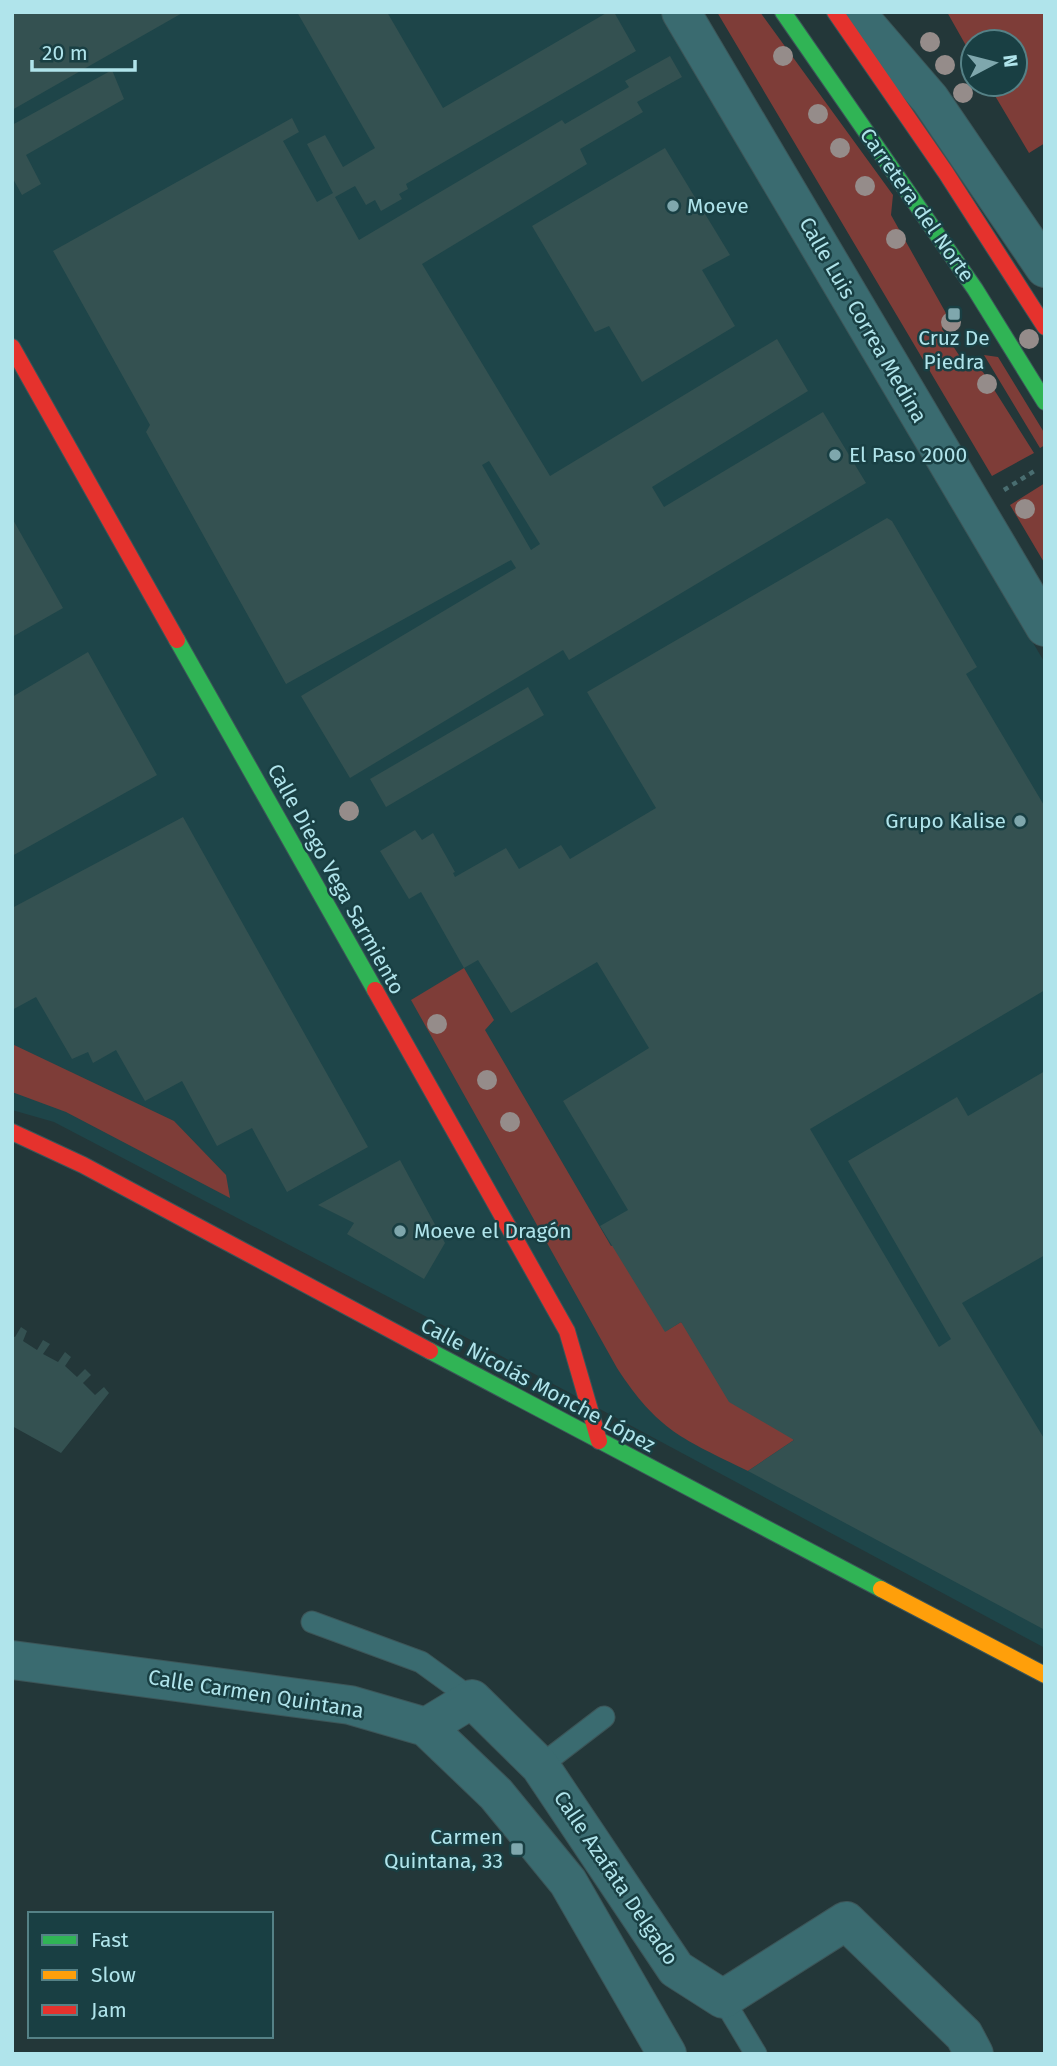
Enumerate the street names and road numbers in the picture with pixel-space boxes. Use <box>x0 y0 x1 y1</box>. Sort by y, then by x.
street label: Carretera del Norte <box>854 123 980 287</box>
street label: Calle Luis Correa Medina <box>793 213 933 427</box>
street label: Calle Diego Vega Sarmiento <box>262 759 410 999</box>
street label: Calle Nicolás Monche López <box>416 1312 660 1458</box>
street label: Calle Carmen Quintana <box>146 1664 366 1724</box>
street label: Calle Azafata Delgado <box>548 1786 684 1970</box>

